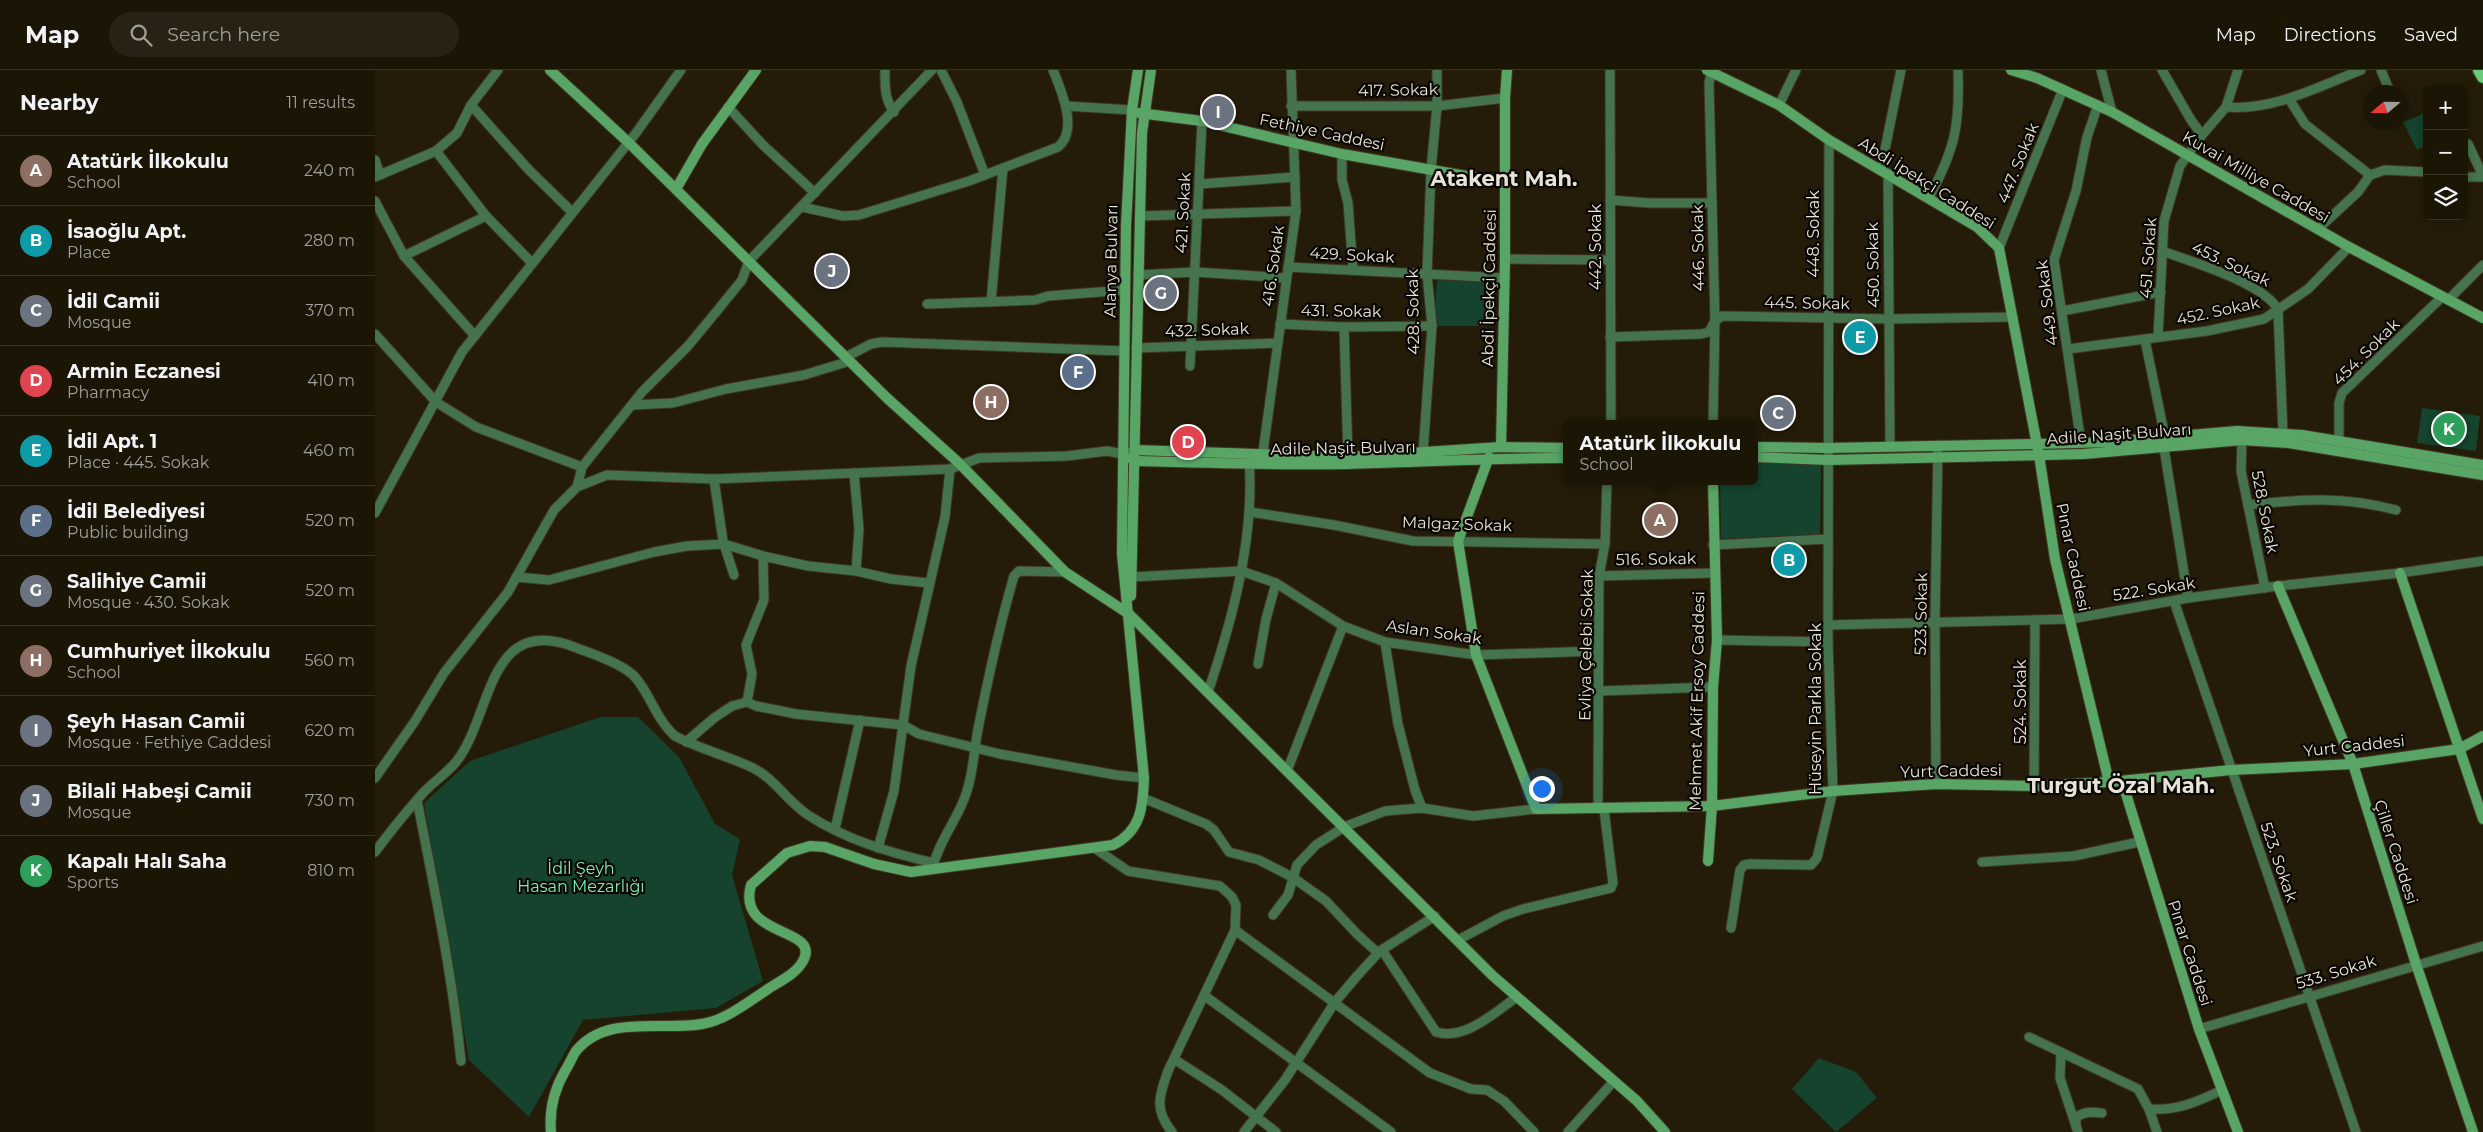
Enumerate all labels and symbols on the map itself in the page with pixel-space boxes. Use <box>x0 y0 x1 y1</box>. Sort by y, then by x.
street label: 417. Sokak <box>1358 80 1439 100</box>
north arrow <box>2363 85 2408 130</box>
pin: I <box>1202 93 1234 131</box>
street label: Fethiye Caddesi <box>1258 109 1386 155</box>
street label: 447. Sokak <box>1993 120 2043 206</box>
street label: Kuvai Milliye Caddesi <box>2179 127 2333 227</box>
street label: Abdi İpekçi Caddesi <box>1855 133 1999 233</box>
district label: Atakent Mah. <box>1430 166 1577 191</box>
street label: 421. Sokak <box>1171 171 1195 254</box>
street label: 448. Sokak <box>1804 190 1823 278</box>
street label: 442. Sokak <box>1586 203 1605 290</box>
street label: Alanya Bulvarı <box>1101 204 1121 318</box>
street label: 446. Sokak <box>1688 204 1708 292</box>
street label: Abdi İpekçi Caddesi <box>1478 209 1500 367</box>
street label: 451. Sokak <box>2136 216 2160 299</box>
street label: 450. Sokak <box>1863 221 1883 308</box>
street label: 416. Sokak <box>1258 224 1288 308</box>
street label: 453. Sokak <box>2189 238 2274 291</box>
street label: 429. Sokak <box>1309 243 1395 267</box>
pin: J <box>816 252 848 290</box>
street label: 449. Sokak <box>2032 259 2062 347</box>
street label: 428. Sokak <box>1403 268 1423 355</box>
pin: G <box>1145 274 1177 312</box>
street label: 445. Sokak <box>1764 293 1851 313</box>
street label: 452. Sokak <box>2175 293 2262 329</box>
street label: 431. Sokak <box>1300 301 1382 321</box>
street label: 454. Sokak <box>2329 314 2404 389</box>
pin: E <box>1844 318 1876 356</box>
street label: 432. Sokak <box>1164 319 1250 341</box>
pin: F <box>1062 353 1094 391</box>
pin: H <box>975 383 1007 421</box>
pin: C <box>1762 394 1794 432</box>
pin: K <box>2433 410 2465 448</box>
street label: Adile Naşit Bulvarı <box>2046 419 2192 449</box>
pin: D <box>1172 423 1204 461</box>
street label: Adile Naşit Bulvarı <box>1270 437 1416 459</box>
street label: 528. Sokak <box>2248 469 2282 556</box>
pin: A <box>1644 501 1676 539</box>
street label: Pınar Caddesi <box>2052 501 2094 613</box>
street label: Malgaz Sokak <box>1402 513 1513 535</box>
pin: B <box>1773 541 1805 579</box>
street label: 516. Sokak <box>1616 549 1697 569</box>
street label: Evliya Çelebi Sokak <box>1575 568 1597 721</box>
street label: 523. Sokak <box>1911 572 1931 656</box>
street label: 522. Sokak <box>2111 573 2197 605</box>
street label: Mehmet Akif Ersoy Caddesi <box>1686 591 1708 811</box>
street label: Aslan Sokak <box>1385 616 1483 648</box>
street label: Hüseyin Parkla Sokak <box>1806 623 1825 795</box>
street label: 524. Sokak <box>2011 659 2030 744</box>
street label: Yurt Caddesi <box>2302 731 2406 761</box>
street label: Yurt Caddesi <box>1900 761 2002 781</box>
district label: Turgut Özal Mah. <box>2027 772 2215 798</box>
your location <box>1529 776 1555 802</box>
street label: Çiller Caddesi <box>2370 797 2422 907</box>
street label: 523. Sokak <box>2257 820 2302 905</box>
park label: İdil Şeyh Hasan Mezarlığı <box>517 859 645 896</box>
street label: Pınar Caddesi <box>2164 898 2216 1008</box>
street label: 533. Sokak <box>2294 951 2379 993</box>

